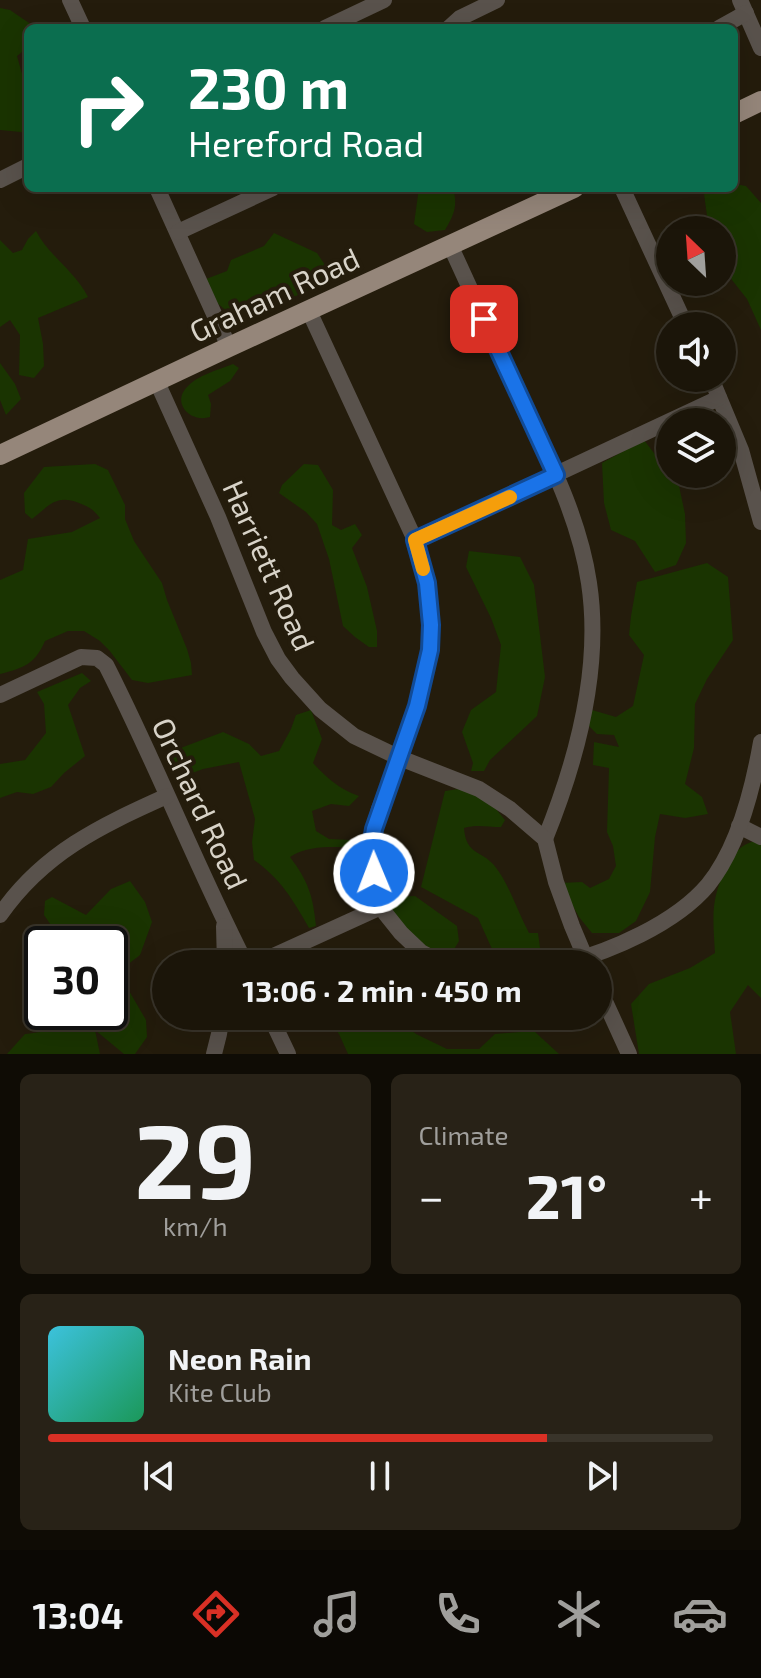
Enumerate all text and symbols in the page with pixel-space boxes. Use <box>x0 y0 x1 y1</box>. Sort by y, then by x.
text: 230 m <box>188 53 349 120</box>
icon: right <box>56 56 160 160</box>
text: Hereford Road <box>188 121 424 164</box>
north arrow <box>656 216 736 296</box>
map controls <box>656 216 736 488</box>
street label: Graham Road <box>183 239 365 349</box>
pin <box>450 285 518 353</box>
icon: arrive <box>462 297 506 341</box>
button: sound <box>656 312 736 392</box>
button: layers <box>656 408 736 488</box>
street label: Harriett Road <box>216 474 324 656</box>
street label: Orchard Road <box>146 712 256 894</box>
position arrow <box>332 831 416 915</box>
speed limit sign: 30 <box>24 926 128 1030</box>
text: 13:06 · 2 min · 450 m <box>242 972 522 1008</box>
text: 29 <box>134 1095 256 1220</box>
text: Climate <box>419 1119 508 1150</box>
text: 21° <box>526 1159 607 1231</box>
text: − <box>419 1169 444 1222</box>
text: + <box>689 1169 713 1222</box>
text: km/h <box>163 1210 228 1241</box>
text: Neon Rain <box>168 1340 312 1376</box>
text: Kite Club <box>168 1376 272 1407</box>
icon: previous <box>137 1454 181 1498</box>
icon: pause <box>358 1454 402 1498</box>
icon: next <box>580 1454 624 1498</box>
icon: directions <box>188 1586 244 1642</box>
icon: music <box>309 1586 365 1642</box>
icon: phone <box>430 1586 486 1642</box>
icon: climate <box>551 1586 607 1642</box>
icon: car <box>672 1586 728 1642</box>
text: 13:04 <box>33 1593 123 1636</box>

